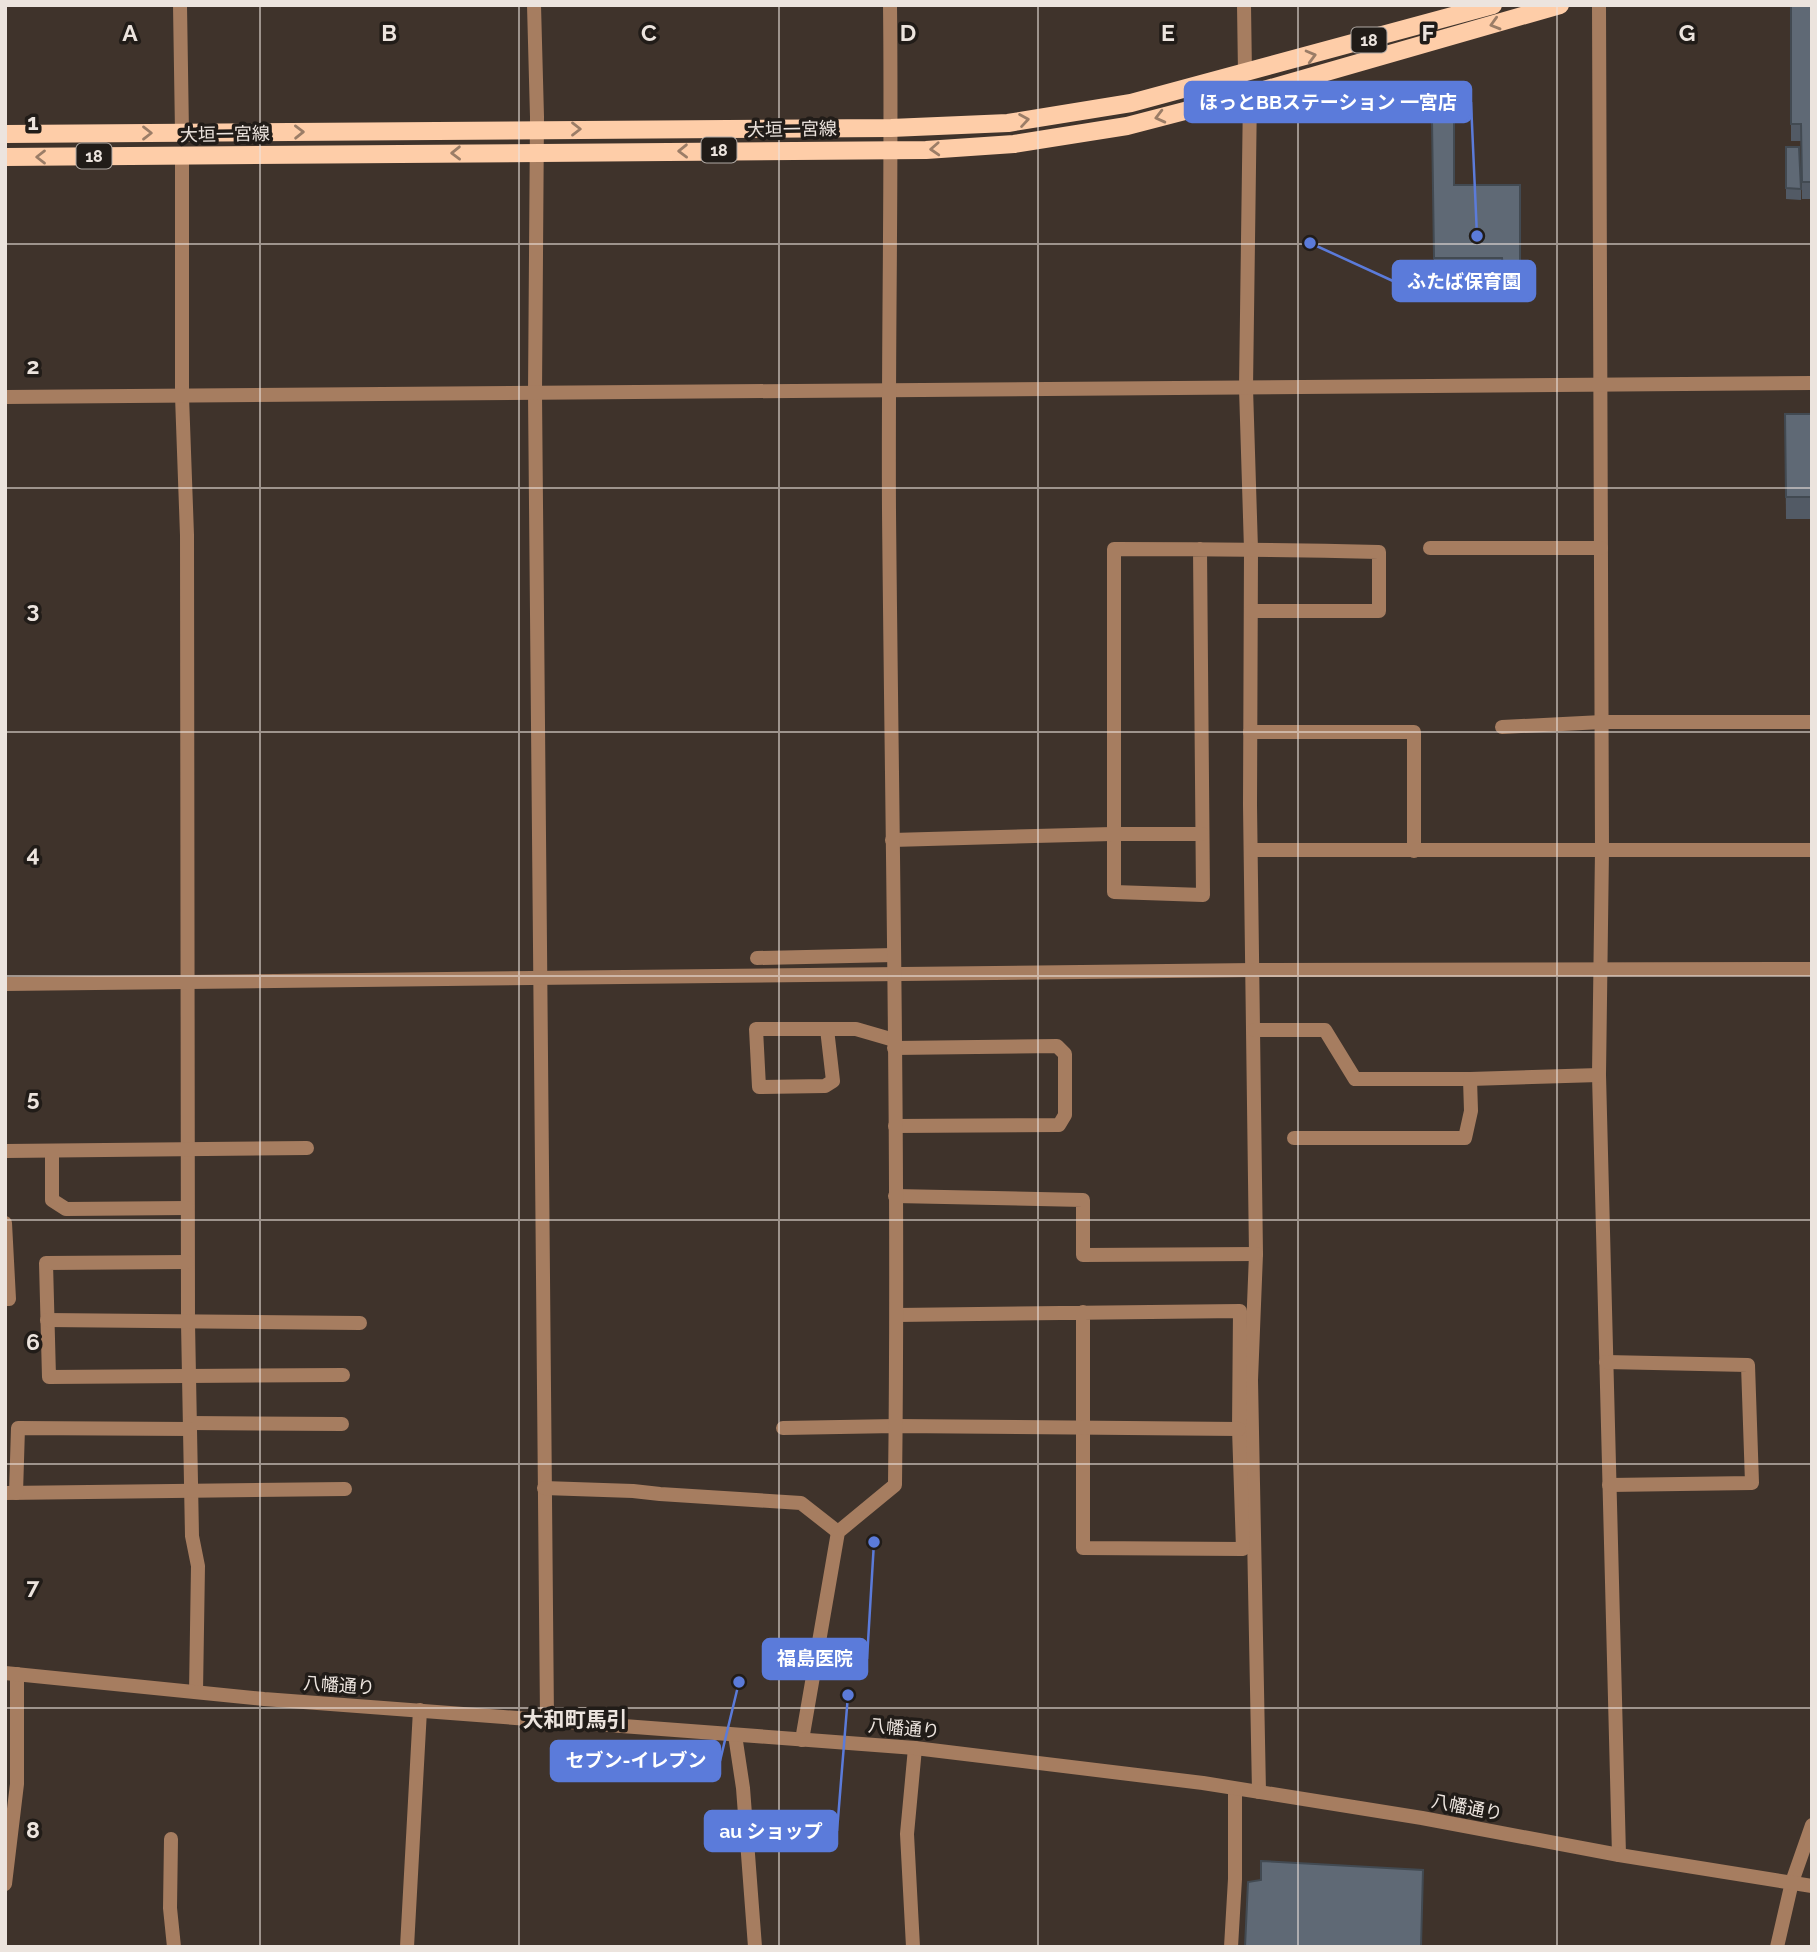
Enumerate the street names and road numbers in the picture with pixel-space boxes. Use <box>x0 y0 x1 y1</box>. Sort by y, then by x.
road number: 18 <box>1352 28 1386 52</box>
street label: 大垣一宮線 <box>747 118 837 140</box>
street label: 大垣一宮線 <box>180 123 270 145</box>
road number: 18 <box>702 138 736 162</box>
road number: 18 <box>76 144 112 168</box>
street label: 八幡通り <box>302 1672 376 1698</box>
street label: 八幡通り <box>867 1714 941 1742</box>
street label: 八幡通り <box>1430 1790 1504 1824</box>

